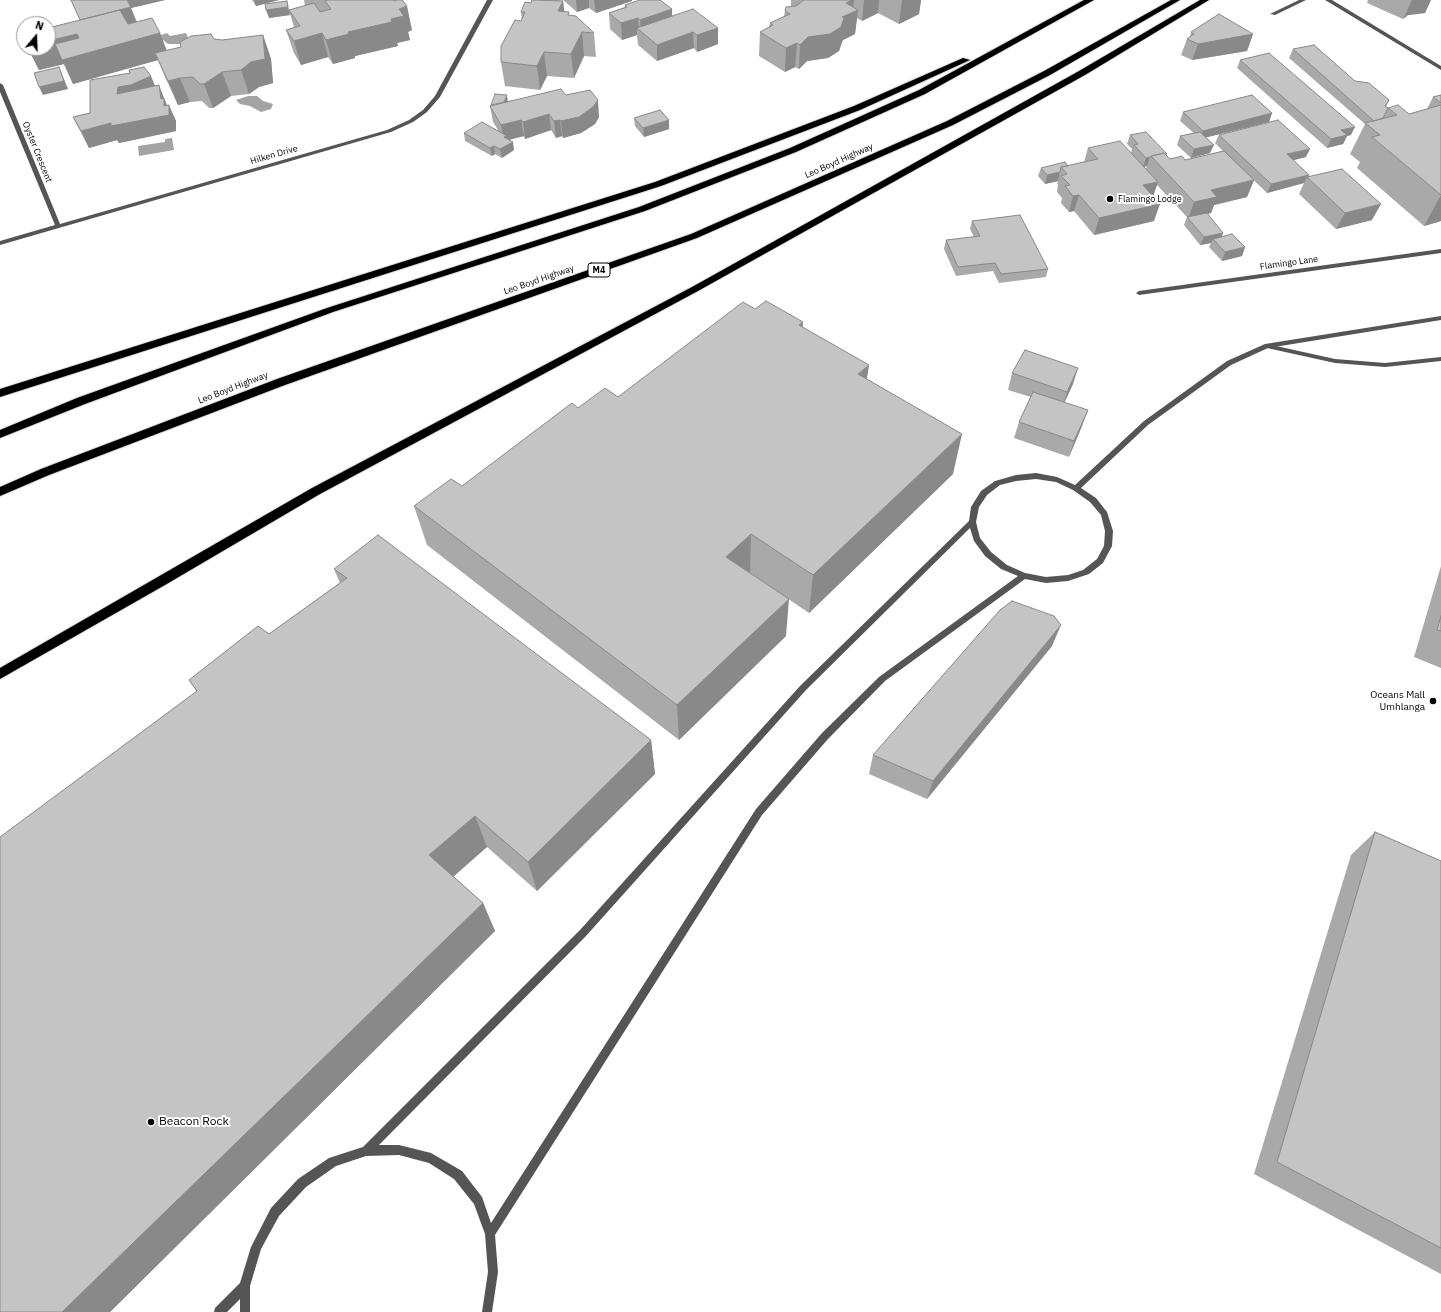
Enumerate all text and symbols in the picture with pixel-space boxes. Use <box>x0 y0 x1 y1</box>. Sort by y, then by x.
north arrow <box>16 16 56 56</box>
text: N <box>34 18 46 34</box>
street label: Oyster Crescent <box>20 120 54 184</box>
street label: Leo Boyd Highway <box>803 141 875 181</box>
street label: Hilken Drive <box>249 143 299 167</box>
marker: Flamingo Lodge <box>1105 194 1115 204</box>
place label: Flamingo Lodge <box>1118 194 1182 204</box>
street label: Flamingo Lane <box>1259 254 1319 272</box>
street label: Leo Boyd Highway <box>502 263 576 297</box>
road number: M4 <box>588 263 610 277</box>
street label: Leo Boyd Highway <box>197 370 269 406</box>
place label: Oceans Mall Umhlanga <box>1370 689 1425 712</box>
marker: Oceans Mall Umhlanga <box>1428 696 1438 706</box>
place label: Beacon Rock <box>159 1115 229 1129</box>
marker: Beacon Rock <box>146 1117 156 1127</box>

